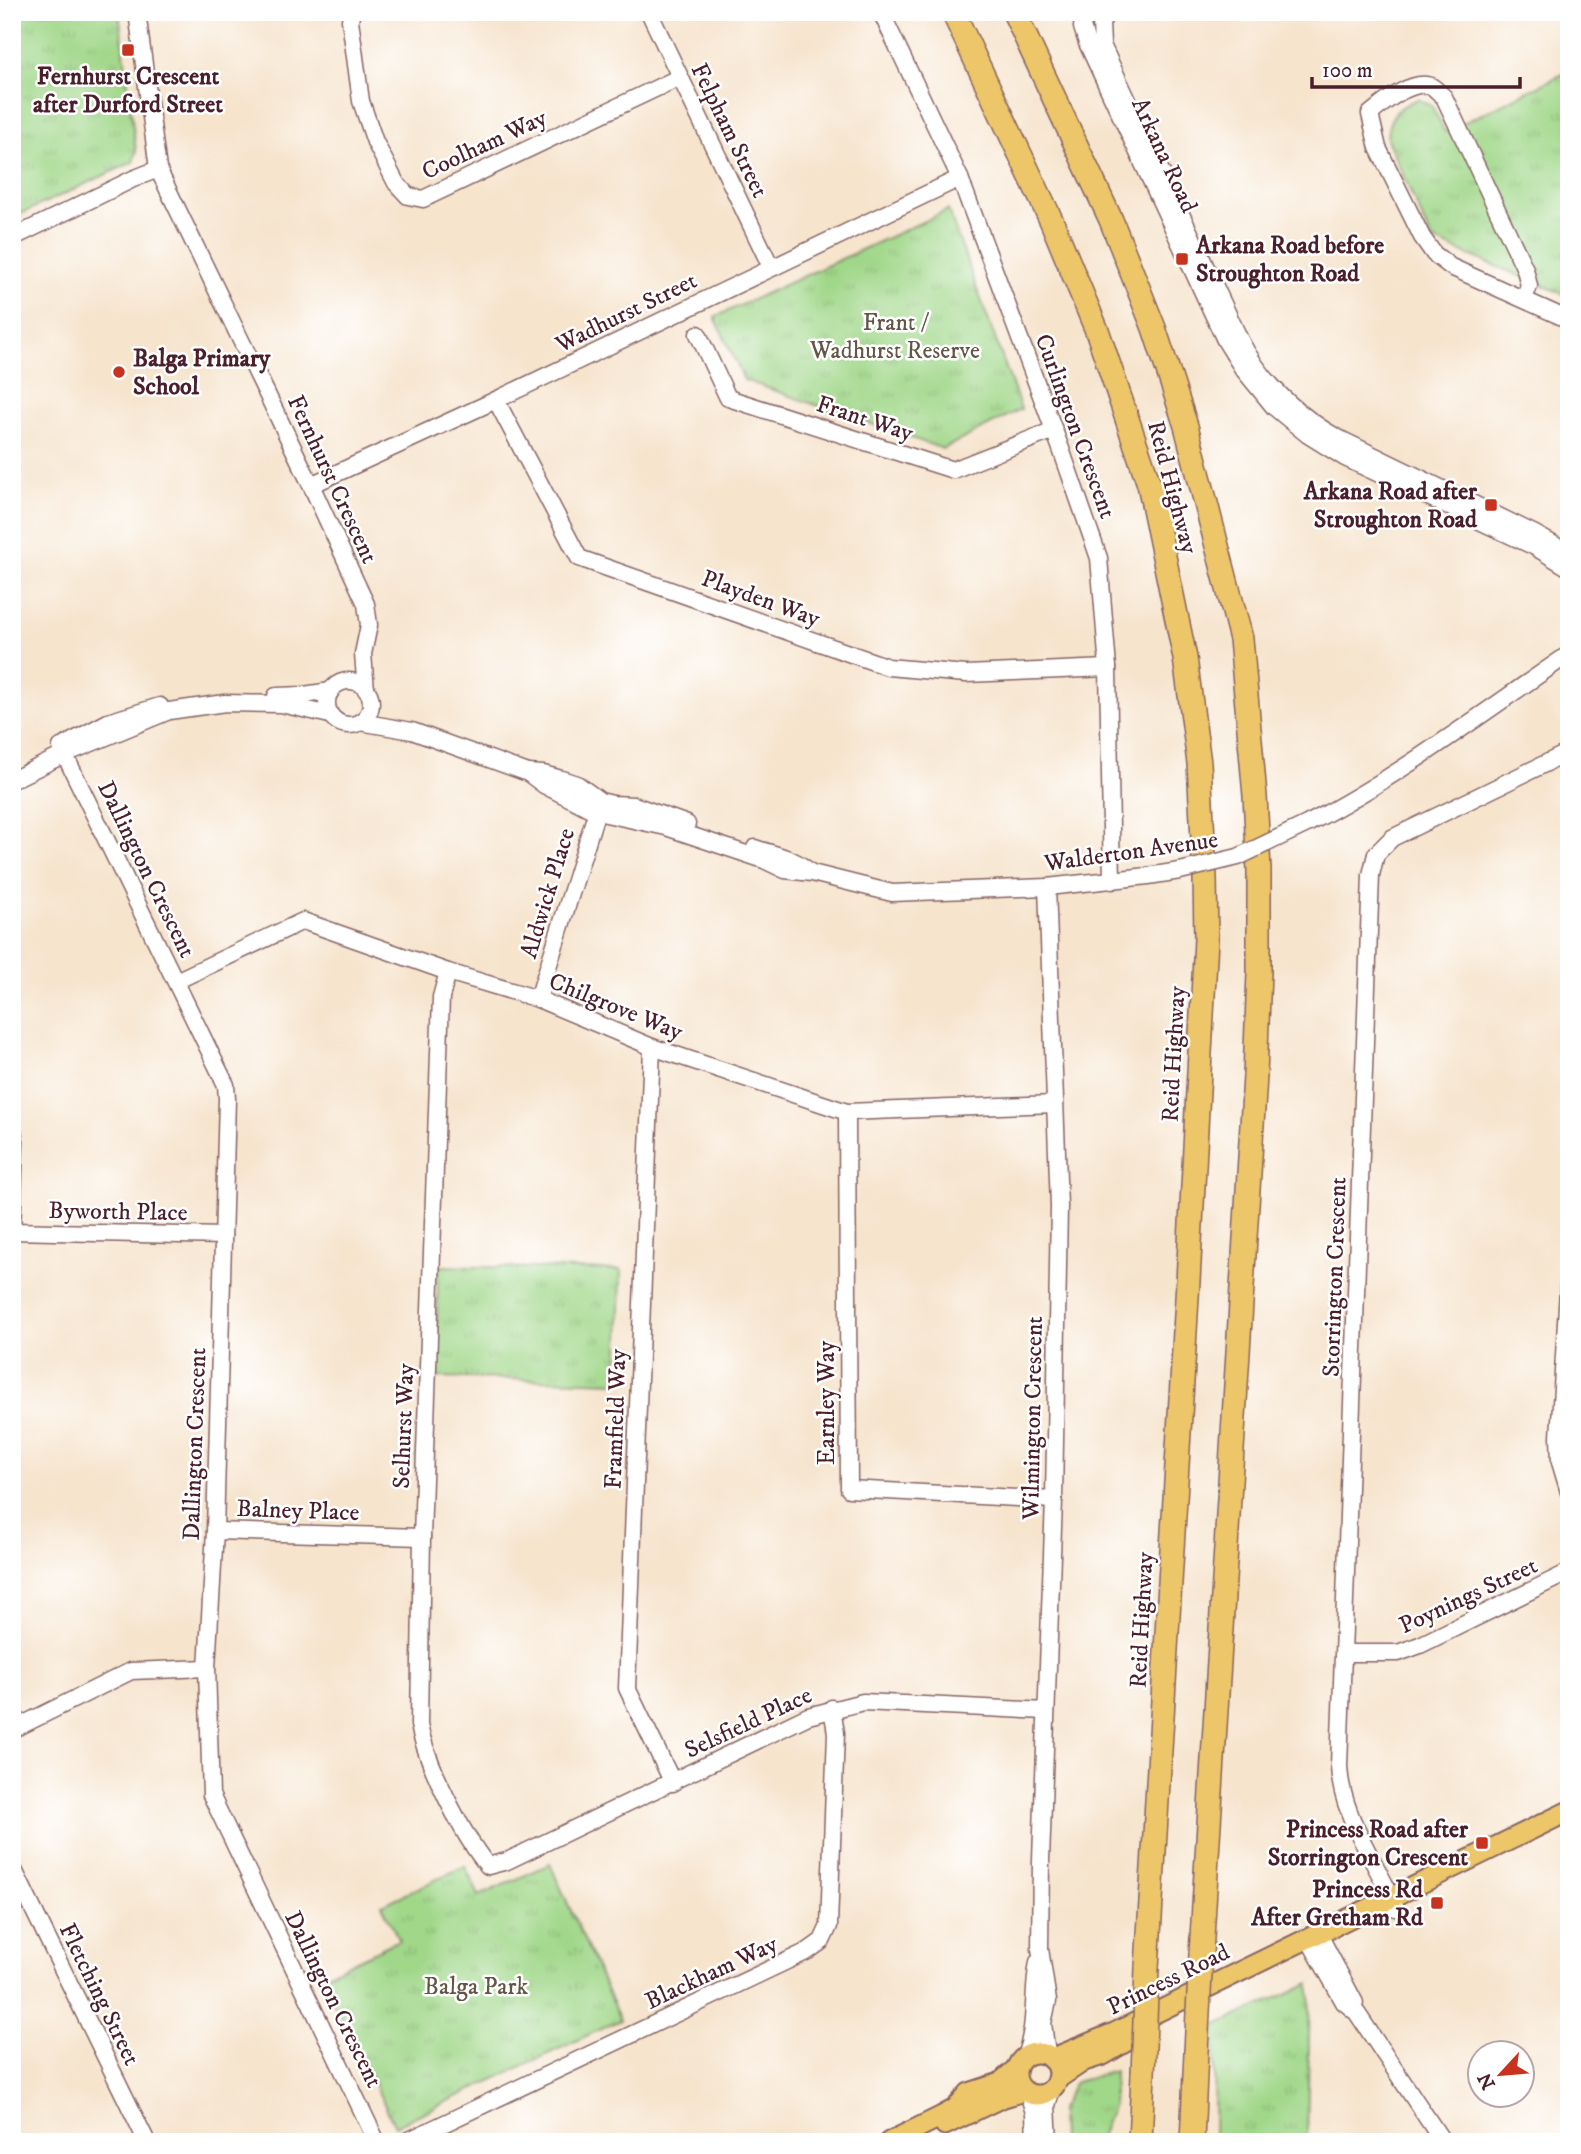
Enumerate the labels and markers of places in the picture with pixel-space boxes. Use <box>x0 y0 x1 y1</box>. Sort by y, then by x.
marker: Fernhurst Crescent after Durford Street <box>120 42 136 58</box>
place label: Fernhurst Crescent after Durford Street <box>33 62 223 120</box>
place label: Arkana Road before Stroughton Road <box>1195 231 1384 289</box>
marker: Arkana Road before Stroughton Road <box>1174 251 1190 267</box>
place label: Balga Primary School <box>133 344 271 402</box>
marker: Balga Primary School <box>111 364 127 380</box>
place label: Arkana Road after Stroughton Road <box>1303 477 1478 535</box>
marker: Arkana Road after Stroughton Road <box>1483 497 1499 513</box>
place label: Princess Road after Storrington Crescent <box>1268 1815 1469 1873</box>
marker: Princess Road after Storrington Crescent <box>1474 1835 1490 1851</box>
place label: Princess Rd After Gretham Rd <box>1250 1875 1424 1933</box>
marker: Princess Rd After Gretham Rd <box>1429 1895 1445 1911</box>

